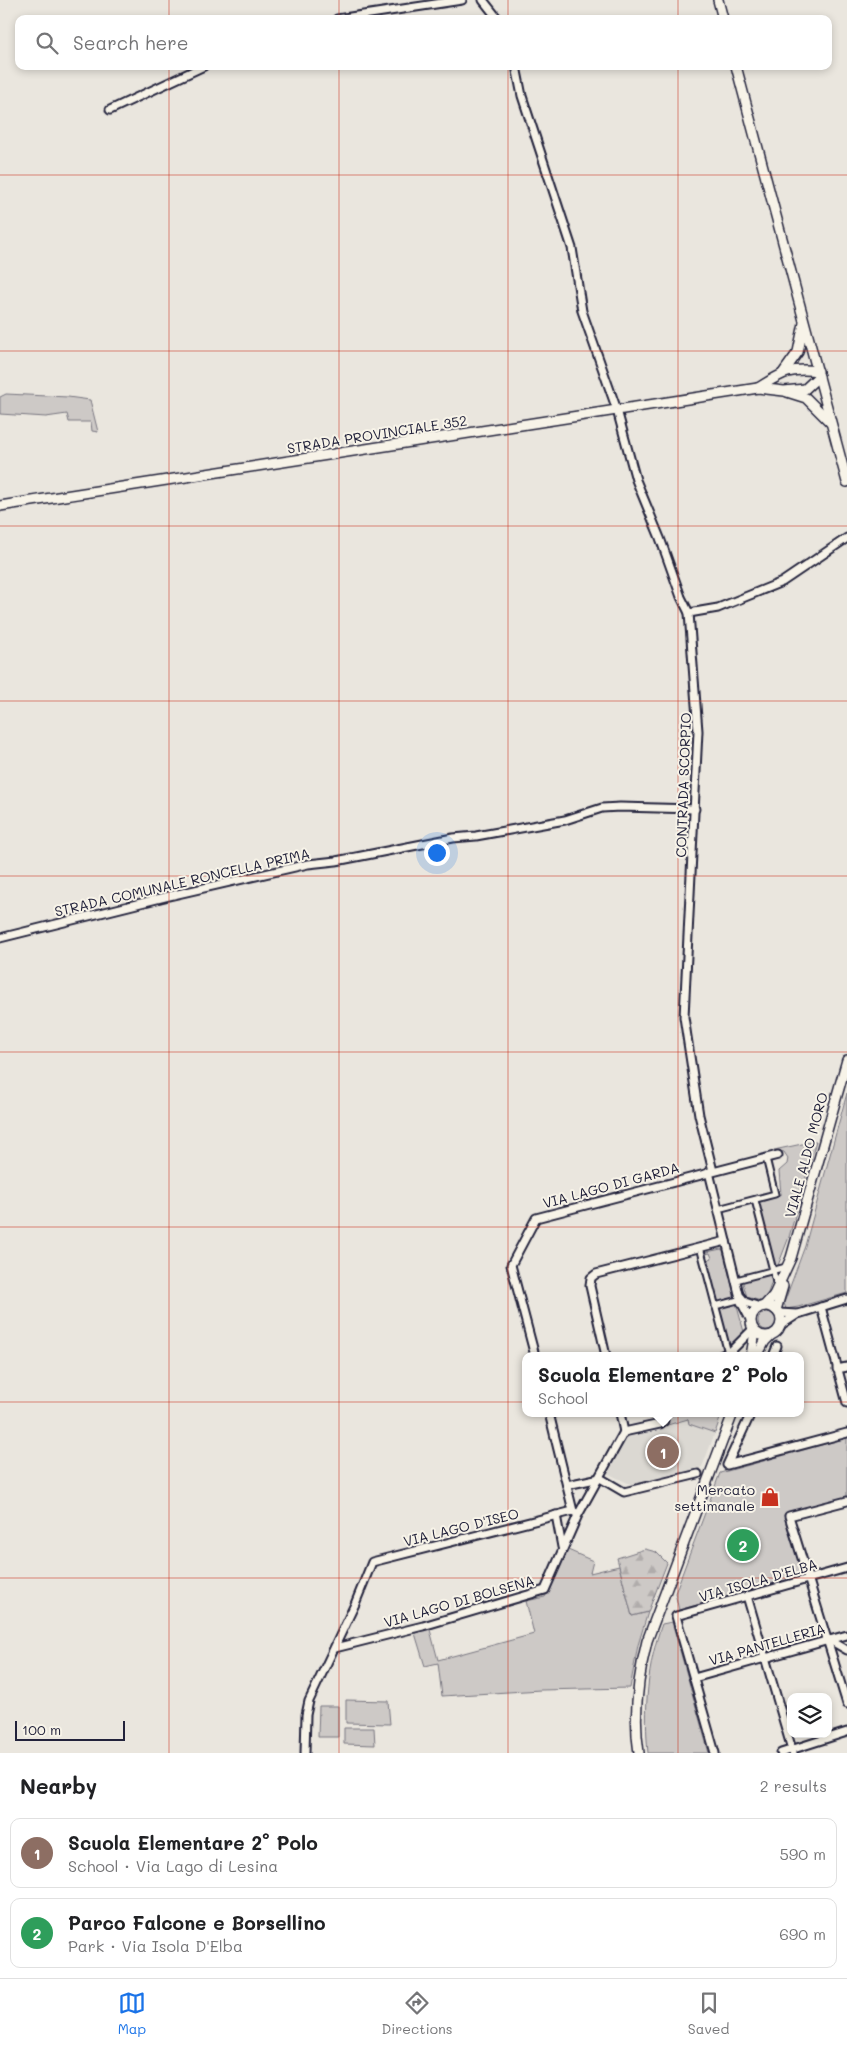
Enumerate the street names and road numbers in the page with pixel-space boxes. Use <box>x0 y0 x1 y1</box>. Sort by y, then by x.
street label: STRADA PROVINCIALE 352 <box>286 410 468 458</box>
street label: CONTRADA SCORPIO <box>671 712 695 858</box>
street label: STRADA COMUNALE RONCELLA PRIMA <box>53 843 311 921</box>
street label: VIALE ALDO MORO <box>780 1090 832 1220</box>
street label: VIA LAGO DI GARDA <box>541 1158 681 1212</box>
street label: VIA LAGO D'ISEO <box>401 1503 521 1551</box>
street label: VIA ISOLA D'ELBA <box>697 1554 819 1606</box>
street label: VIA LAGO DI BOLSENA <box>382 1570 536 1632</box>
street label: VIA PANTELLERIA <box>707 1618 827 1670</box>

